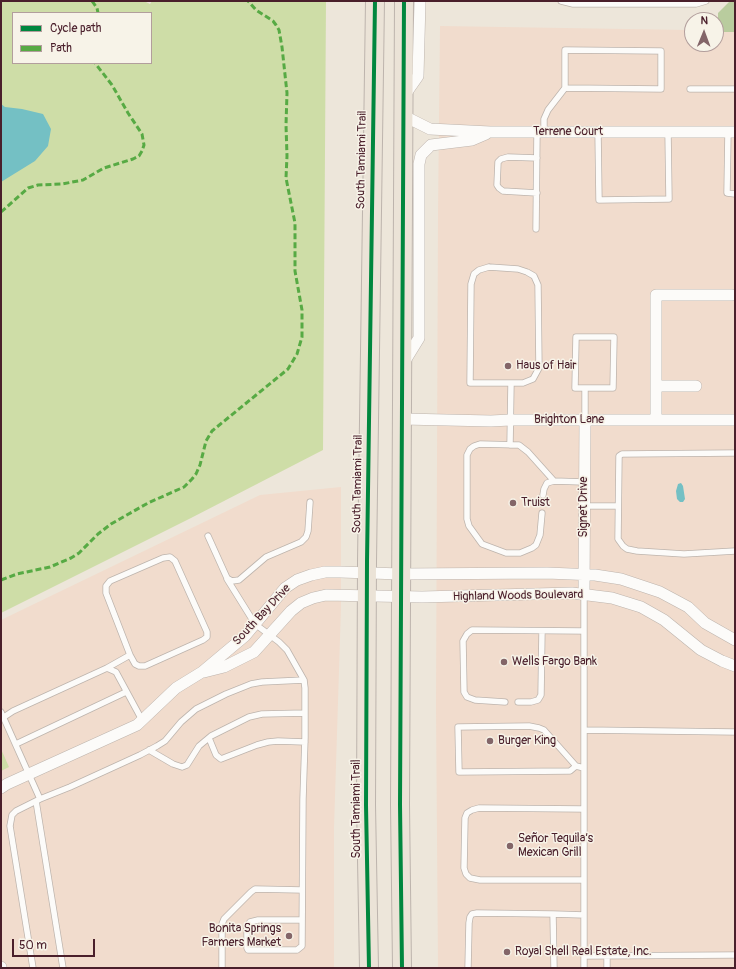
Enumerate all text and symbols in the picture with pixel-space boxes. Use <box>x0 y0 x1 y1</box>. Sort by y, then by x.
legend <box>12 12 152 64</box>
north arrow <box>684 12 724 52</box>
text: N <box>700 14 708 27</box>
text: Cycle path <box>50 21 101 36</box>
text: Path <box>50 41 72 56</box>
street label: South Tamiami Trail <box>354 110 370 210</box>
street label: Terrene Court <box>533 125 603 139</box>
place label: Haus of Hair <box>516 359 576 373</box>
marker: Haus of Hair <box>503 361 513 371</box>
street label: Brighton Lane <box>534 413 604 427</box>
street label: South Tamiami Trail <box>350 434 366 534</box>
street label: Signet Drive <box>577 477 591 537</box>
place label: Truist <box>521 496 550 510</box>
marker: Truist <box>508 498 518 508</box>
street label: South Bay Drive <box>230 581 294 649</box>
street label: Highland Woods Boulevard <box>452 588 584 604</box>
place label: Wells Fargo Bank <box>512 655 597 669</box>
marker: Wells Fargo Bank <box>499 657 509 667</box>
place label: Burger King <box>498 734 556 748</box>
marker: Burger King <box>485 736 495 746</box>
street label: South Tamiami Trail <box>350 760 364 858</box>
place label: Señor Tequila’s Mexican Grill <box>518 832 593 860</box>
marker: Señor Tequila’s Mexican Grill <box>505 841 515 851</box>
place label: Bonita Springs Farmers Market <box>202 922 281 950</box>
scale bar <box>14 931 97 957</box>
marker: Bonita Springs Farmers Market <box>284 931 294 941</box>
text: 50 m <box>19 938 47 953</box>
place label: Royal Shell Real Estate, Inc. <box>515 945 652 959</box>
marker: Royal Shell Real Estate, Inc. <box>502 947 512 957</box>

